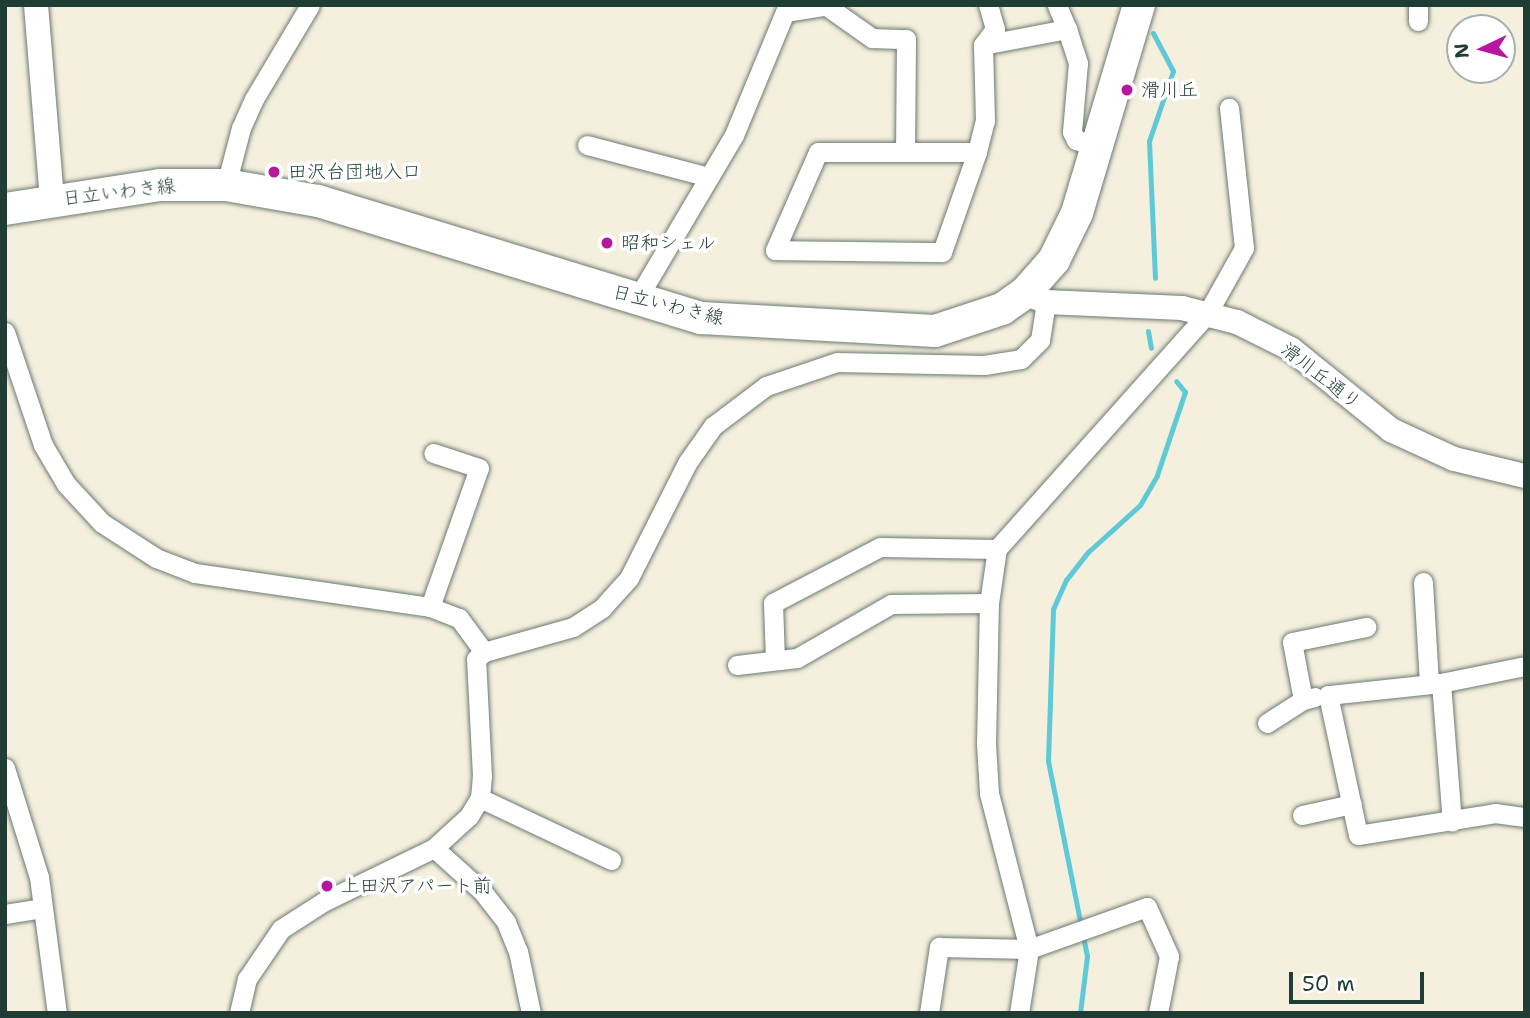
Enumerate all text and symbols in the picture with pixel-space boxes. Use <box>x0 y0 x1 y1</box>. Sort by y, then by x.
north arrow <box>1446 14 1516 84</box>
text: N <box>1448 42 1475 59</box>
place label: 滑川丘 <box>1141 79 1198 101</box>
marker: 滑川丘 <box>1119 82 1135 98</box>
place label: 田沢台団地入口 <box>288 161 421 183</box>
marker: 田沢台団地入口 <box>266 164 282 180</box>
street label: 日立いわき線 <box>61 174 177 210</box>
place label: 昭和シェル <box>621 232 716 254</box>
marker: 昭和シェル <box>599 235 615 251</box>
street label: 日立いわき線 <box>610 280 726 330</box>
street label: 滑川丘通り <box>1277 338 1365 414</box>
place label: 上田沢アパート前 <box>341 875 493 897</box>
marker: 上田沢アパート前 <box>319 878 335 894</box>
scale bar <box>1292 958 1427 1002</box>
text: 50 m <box>1302 970 1355 998</box>

